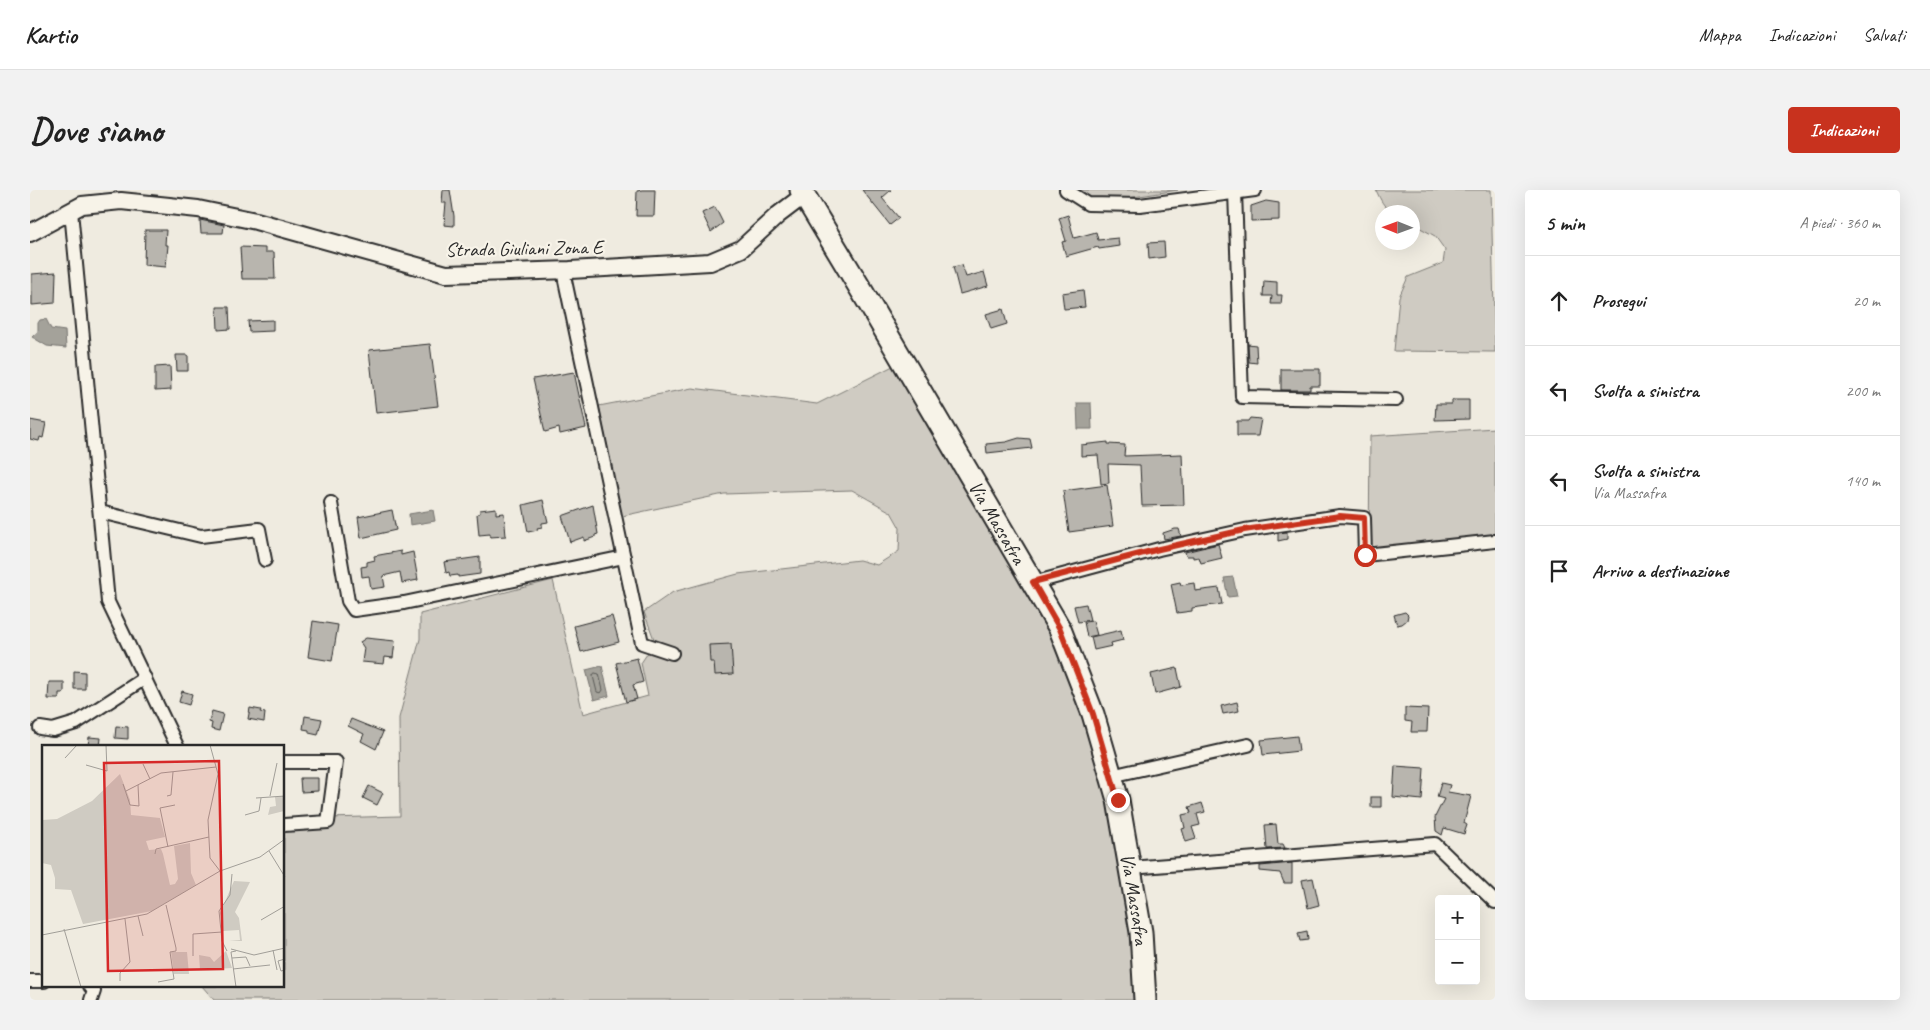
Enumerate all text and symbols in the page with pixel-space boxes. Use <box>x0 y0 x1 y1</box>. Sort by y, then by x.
text: Kartio <box>25 20 77 50</box>
text: Mappa <box>1699 24 1741 46</box>
text: Indicazioni <box>1769 24 1835 46</box>
text: Salvati <box>1863 24 1905 46</box>
button: Indicazioni <box>1788 107 1900 153</box>
text: Dove siamo <box>30 108 163 153</box>
north arrow <box>1375 205 1420 250</box>
text: 5 min <box>1545 210 1585 236</box>
text: A piedi · 360 m <box>1799 213 1880 233</box>
street label: Strada Giuliani Zona E <box>445 235 605 262</box>
icon: ahead <box>1545 287 1573 315</box>
text: Prosegui <box>1592 289 1645 313</box>
text: 20 m <box>1853 291 1880 311</box>
icon: left <box>1545 377 1573 405</box>
text: Svolta a sinistra <box>1592 379 1699 403</box>
text: 200 m <box>1846 381 1880 401</box>
text: Svolta a sinistra <box>1592 459 1699 483</box>
icon: left <box>1545 467 1573 495</box>
text: 140 m <box>1846 471 1880 491</box>
street label: Via Massafra <box>963 476 1032 570</box>
text: Via Massafra <box>1592 483 1666 503</box>
route start <box>1354 544 1377 567</box>
icon: arrive <box>1545 557 1573 585</box>
text: Arrivo a destinazione <box>1592 559 1728 583</box>
inset map <box>42 745 285 988</box>
route end <box>1107 789 1130 812</box>
street label: Via Massafra <box>1115 851 1154 948</box>
map controls <box>1435 895 1480 985</box>
button: + <box>1435 895 1480 940</box>
button: − <box>1435 940 1480 985</box>

